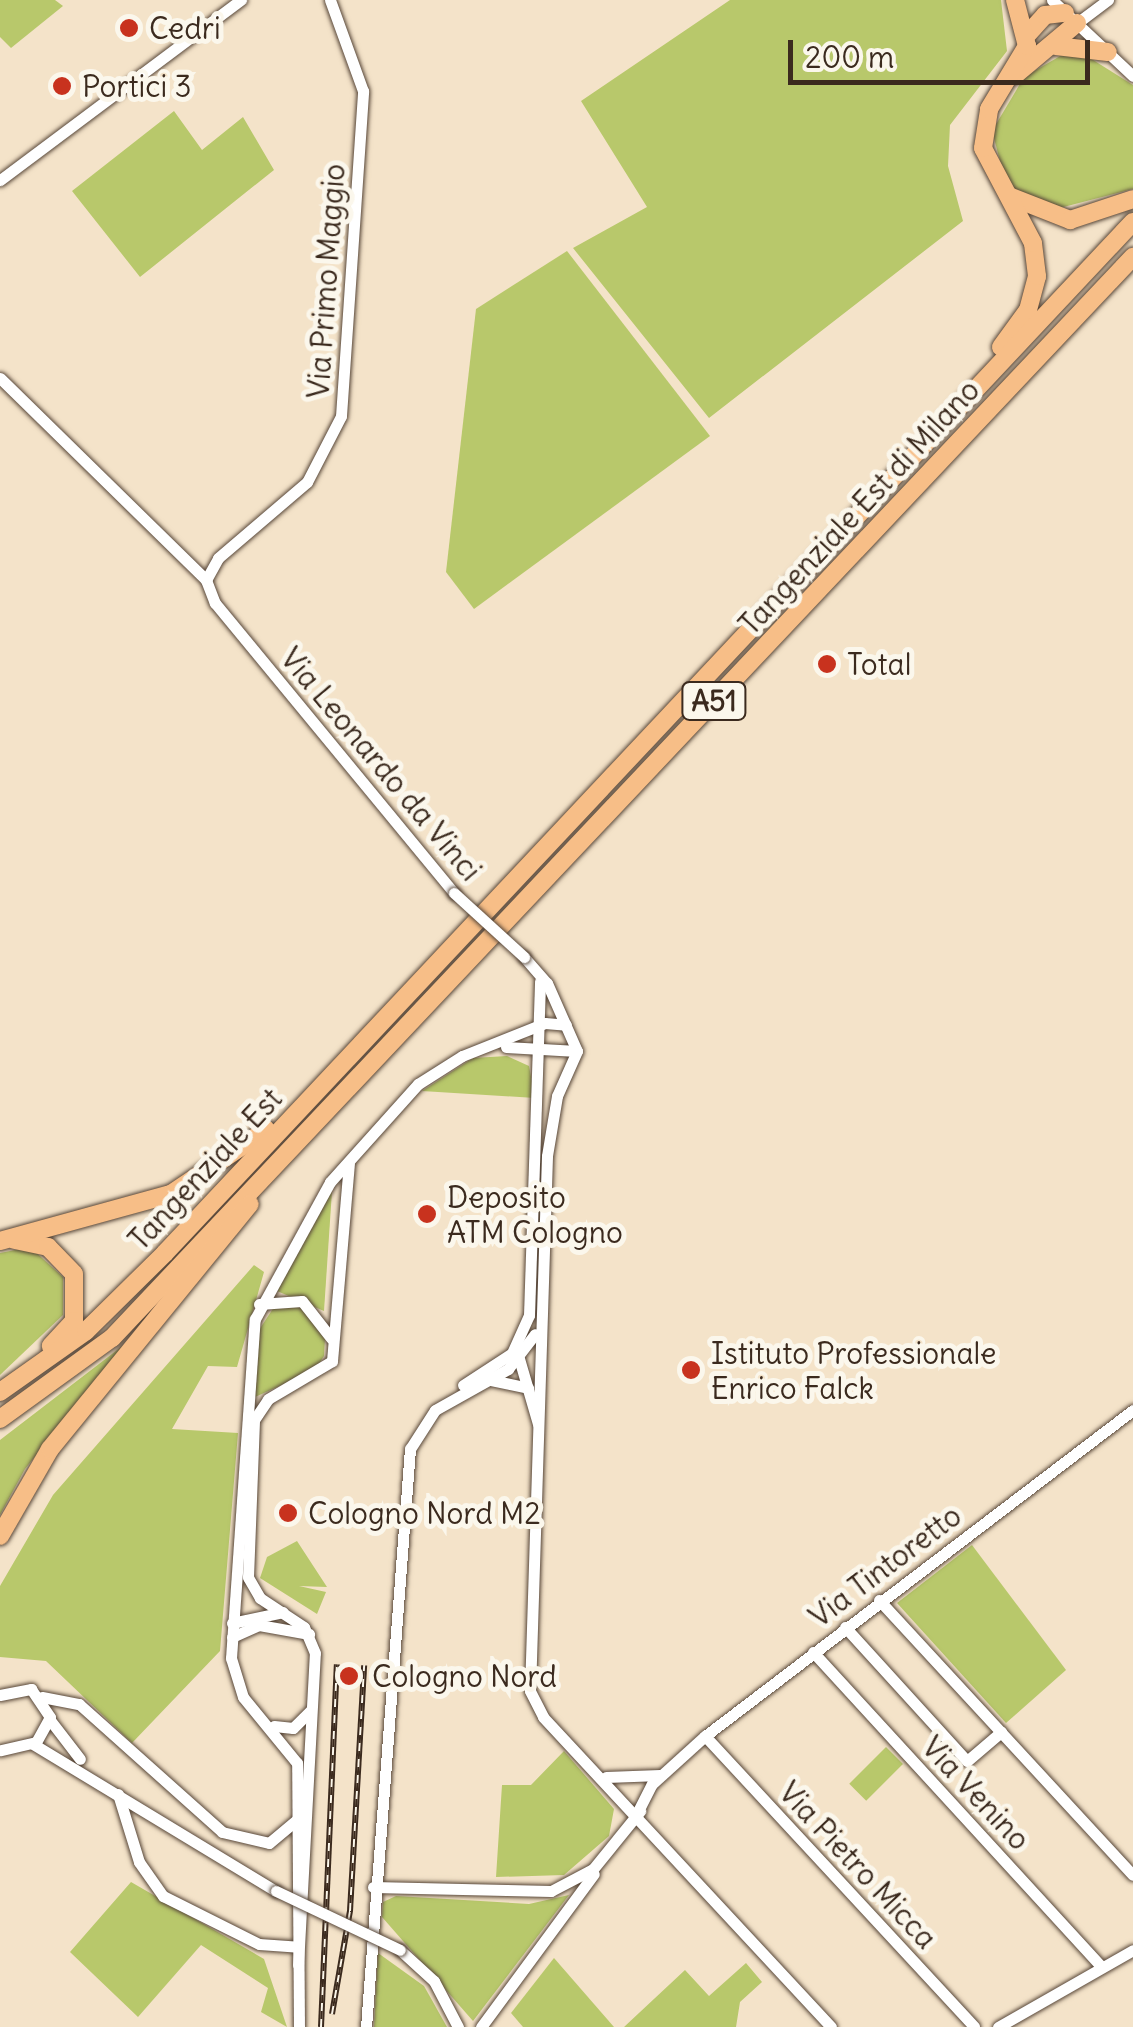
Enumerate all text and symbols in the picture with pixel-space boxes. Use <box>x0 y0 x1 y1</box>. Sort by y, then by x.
place label: Cedri <box>149 10 221 46</box>
marker: Cedri <box>118 17 140 39</box>
scale bar <box>793 20 1096 82</box>
text: 200 m <box>805 38 894 76</box>
place label: Portici 3 <box>82 68 191 104</box>
marker: Portici 3 <box>51 75 73 97</box>
street label: Via Primo Maggio <box>300 162 352 400</box>
street label: Tangenziale Est di Milano <box>731 372 987 642</box>
street label: Via Leonardo da Vinci <box>273 640 489 888</box>
place label: Total <box>847 646 911 682</box>
marker: Total <box>816 653 838 675</box>
road number: A51 <box>679 678 749 724</box>
street label: Tangenziale Est <box>121 1081 289 1257</box>
place label: Deposito ATM Cologno <box>447 1179 623 1250</box>
marker: Deposito ATM Cologno <box>416 1203 438 1225</box>
place label: Istituto Professionale Enrico Falck <box>711 1335 996 1406</box>
marker: Istituto Professionale Enrico Falck <box>680 1359 702 1381</box>
place label: Cologno Nord M2 <box>308 1495 541 1531</box>
street label: Via Tintoretto <box>802 1497 968 1635</box>
marker: Cologno Nord M2 <box>277 1502 299 1524</box>
place label: Cologno Nord <box>372 1658 557 1694</box>
marker: Cologno Nord <box>336 1663 362 1689</box>
street label: Via Venino <box>914 1729 1038 1857</box>
street label: Via Pietro Micca <box>772 1774 944 1956</box>

